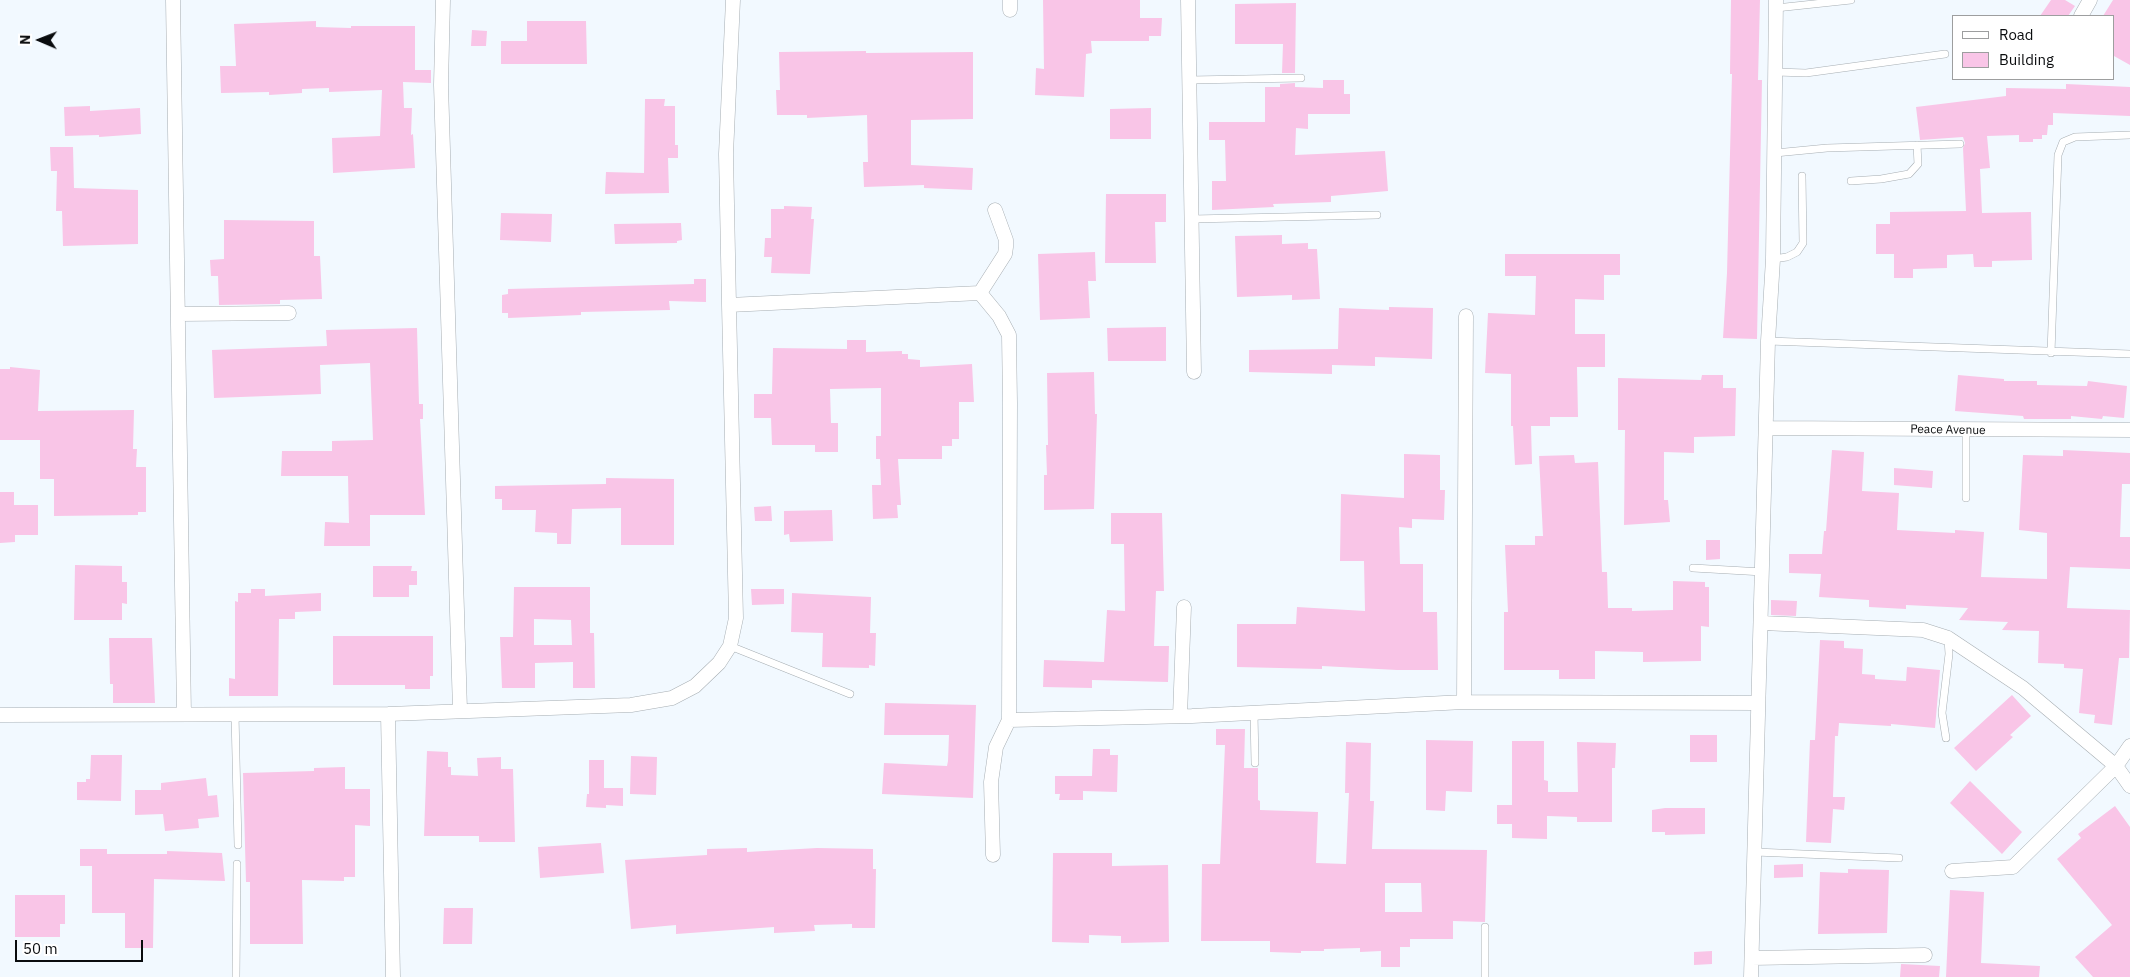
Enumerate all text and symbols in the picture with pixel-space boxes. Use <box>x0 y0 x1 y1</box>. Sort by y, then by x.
north arrow <box>15 15 65 65</box>
legend <box>1952 15 2115 80</box>
text: Road <box>1999 25 2034 44</box>
text: N <box>16 35 34 45</box>
text: Building <box>1999 50 2054 69</box>
street label: Peace Avenue <box>1910 422 1986 438</box>
scale bar <box>18 930 145 962</box>
text: 50 m <box>23 939 58 958</box>

